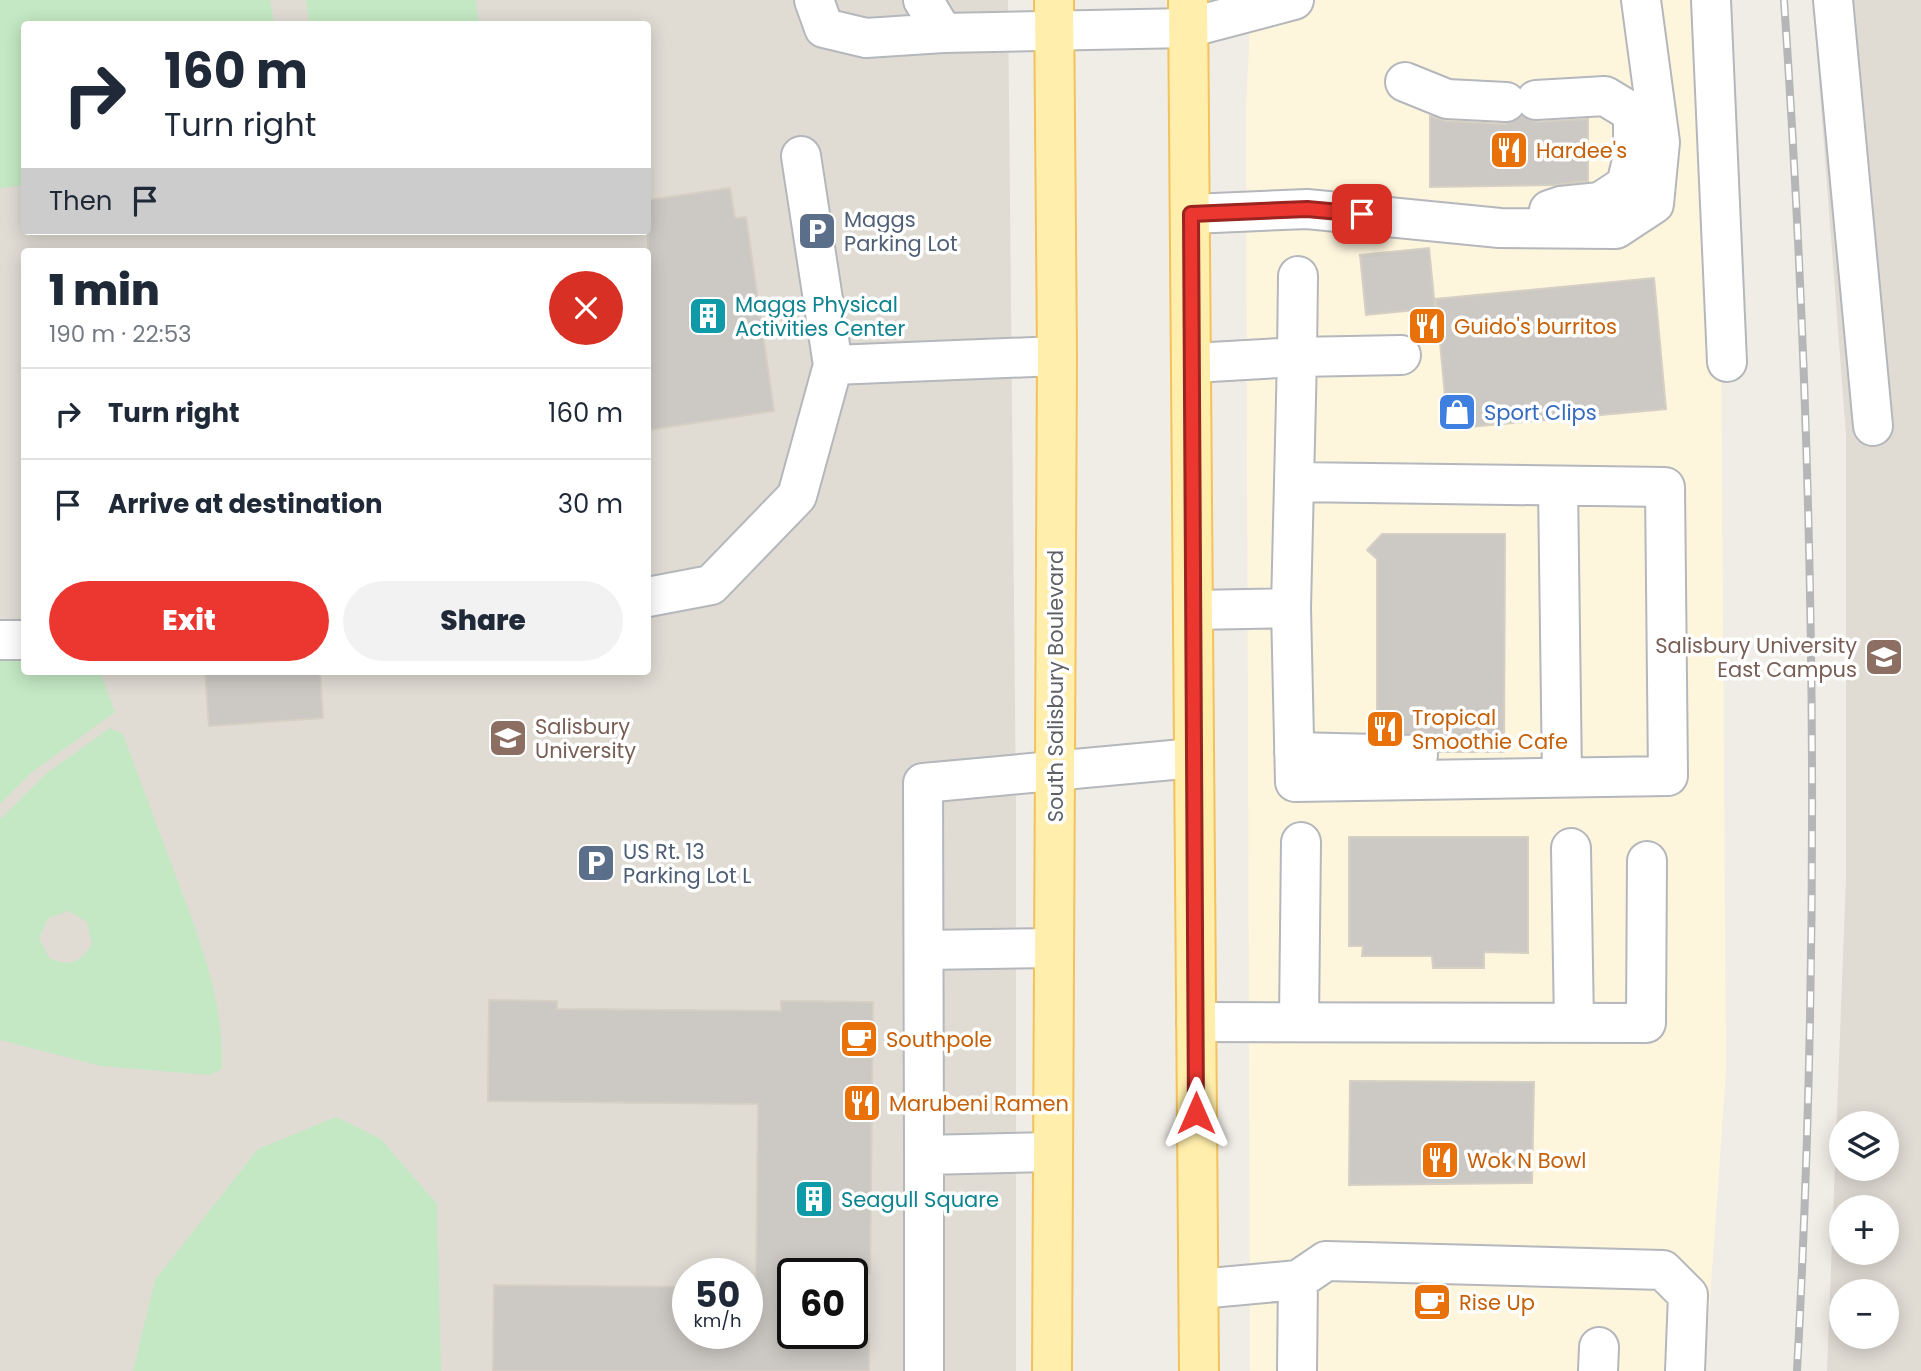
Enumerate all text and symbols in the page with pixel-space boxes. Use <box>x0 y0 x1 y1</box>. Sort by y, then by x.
text: 160 m <box>164 37 308 105</box>
icon: right <box>49 49 140 140</box>
text: Turn right <box>164 102 316 147</box>
restaurant icon: Hardee's <box>1488 129 1530 171</box>
place label: Hardee's <box>1536 136 1627 165</box>
icon: arrive <box>126 182 164 220</box>
text: Then <box>49 183 112 219</box>
pin <box>1332 184 1392 244</box>
icon: arrive <box>1343 195 1381 233</box>
place label: Maggs Parking Lot <box>844 205 958 258</box>
parking icon: Maggs Parking Lot <box>796 210 838 252</box>
text: 1 min <box>49 261 160 320</box>
button: close <box>549 271 623 345</box>
place label: Maggs Physical Activities Center <box>735 290 905 343</box>
building icon: Maggs Physical Activities Center <box>687 295 729 337</box>
restaurant icon: Guido's burritos <box>1406 305 1448 347</box>
place label: Guido's burritos <box>1454 312 1617 341</box>
text: 190 m · 22:53 <box>49 318 192 350</box>
shop icon: Sport Clips <box>1436 391 1478 433</box>
icon: right <box>49 395 87 433</box>
text: Turn right <box>108 395 240 431</box>
text: 160 m <box>548 395 623 431</box>
place label: Sport Clips <box>1484 398 1597 427</box>
icon: arrive <box>49 486 87 524</box>
text: Arrive at destination <box>108 486 383 522</box>
text: 30 m <box>558 486 623 522</box>
street label: South Salisbury Boulevard <box>1041 550 1070 822</box>
button: Exit <box>49 581 329 661</box>
button: Share <box>343 581 623 661</box>
place label: Salisbury University East Campus <box>1655 631 1857 684</box>
school or university icon: Salisbury University East Campus <box>1863 636 1905 678</box>
place label: Tropical Smoothie Cafe <box>1412 703 1568 756</box>
restaurant icon: Tropical Smoothie Cafe <box>1364 708 1406 750</box>
place label: Salisbury University <box>535 712 636 765</box>
school or university icon: Salisbury University <box>487 717 529 759</box>
place label: US Rt. 13 Parking Lot L <box>623 837 751 890</box>
parking icon: US Rt. 13 Parking Lot L <box>575 842 617 884</box>
cafe icon: Southpole <box>838 1018 880 1060</box>
place label: Southpole <box>886 1025 992 1054</box>
position arrow <box>1159 1076 1233 1150</box>
restaurant icon: Marubeni Ramen <box>841 1082 883 1124</box>
place label: Marubeni Ramen <box>889 1089 1069 1118</box>
map controls <box>1829 1111 1899 1349</box>
button: layers <box>1829 1111 1899 1181</box>
restaurant icon: Wok N Bowl <box>1419 1139 1461 1181</box>
place label: Wok N Bowl <box>1467 1146 1586 1175</box>
building icon: Seagull Square <box>793 1178 835 1220</box>
place label: Seagull Square <box>841 1185 999 1214</box>
button: + <box>1829 1195 1899 1265</box>
speed limit sign: 60 <box>777 1258 868 1349</box>
text: 50 <box>695 1270 740 1319</box>
button: − <box>1829 1279 1899 1349</box>
cafe icon: Rise Up <box>1411 1281 1453 1323</box>
place label: Rise Up <box>1459 1288 1535 1317</box>
text: km/h <box>694 1308 741 1333</box>

